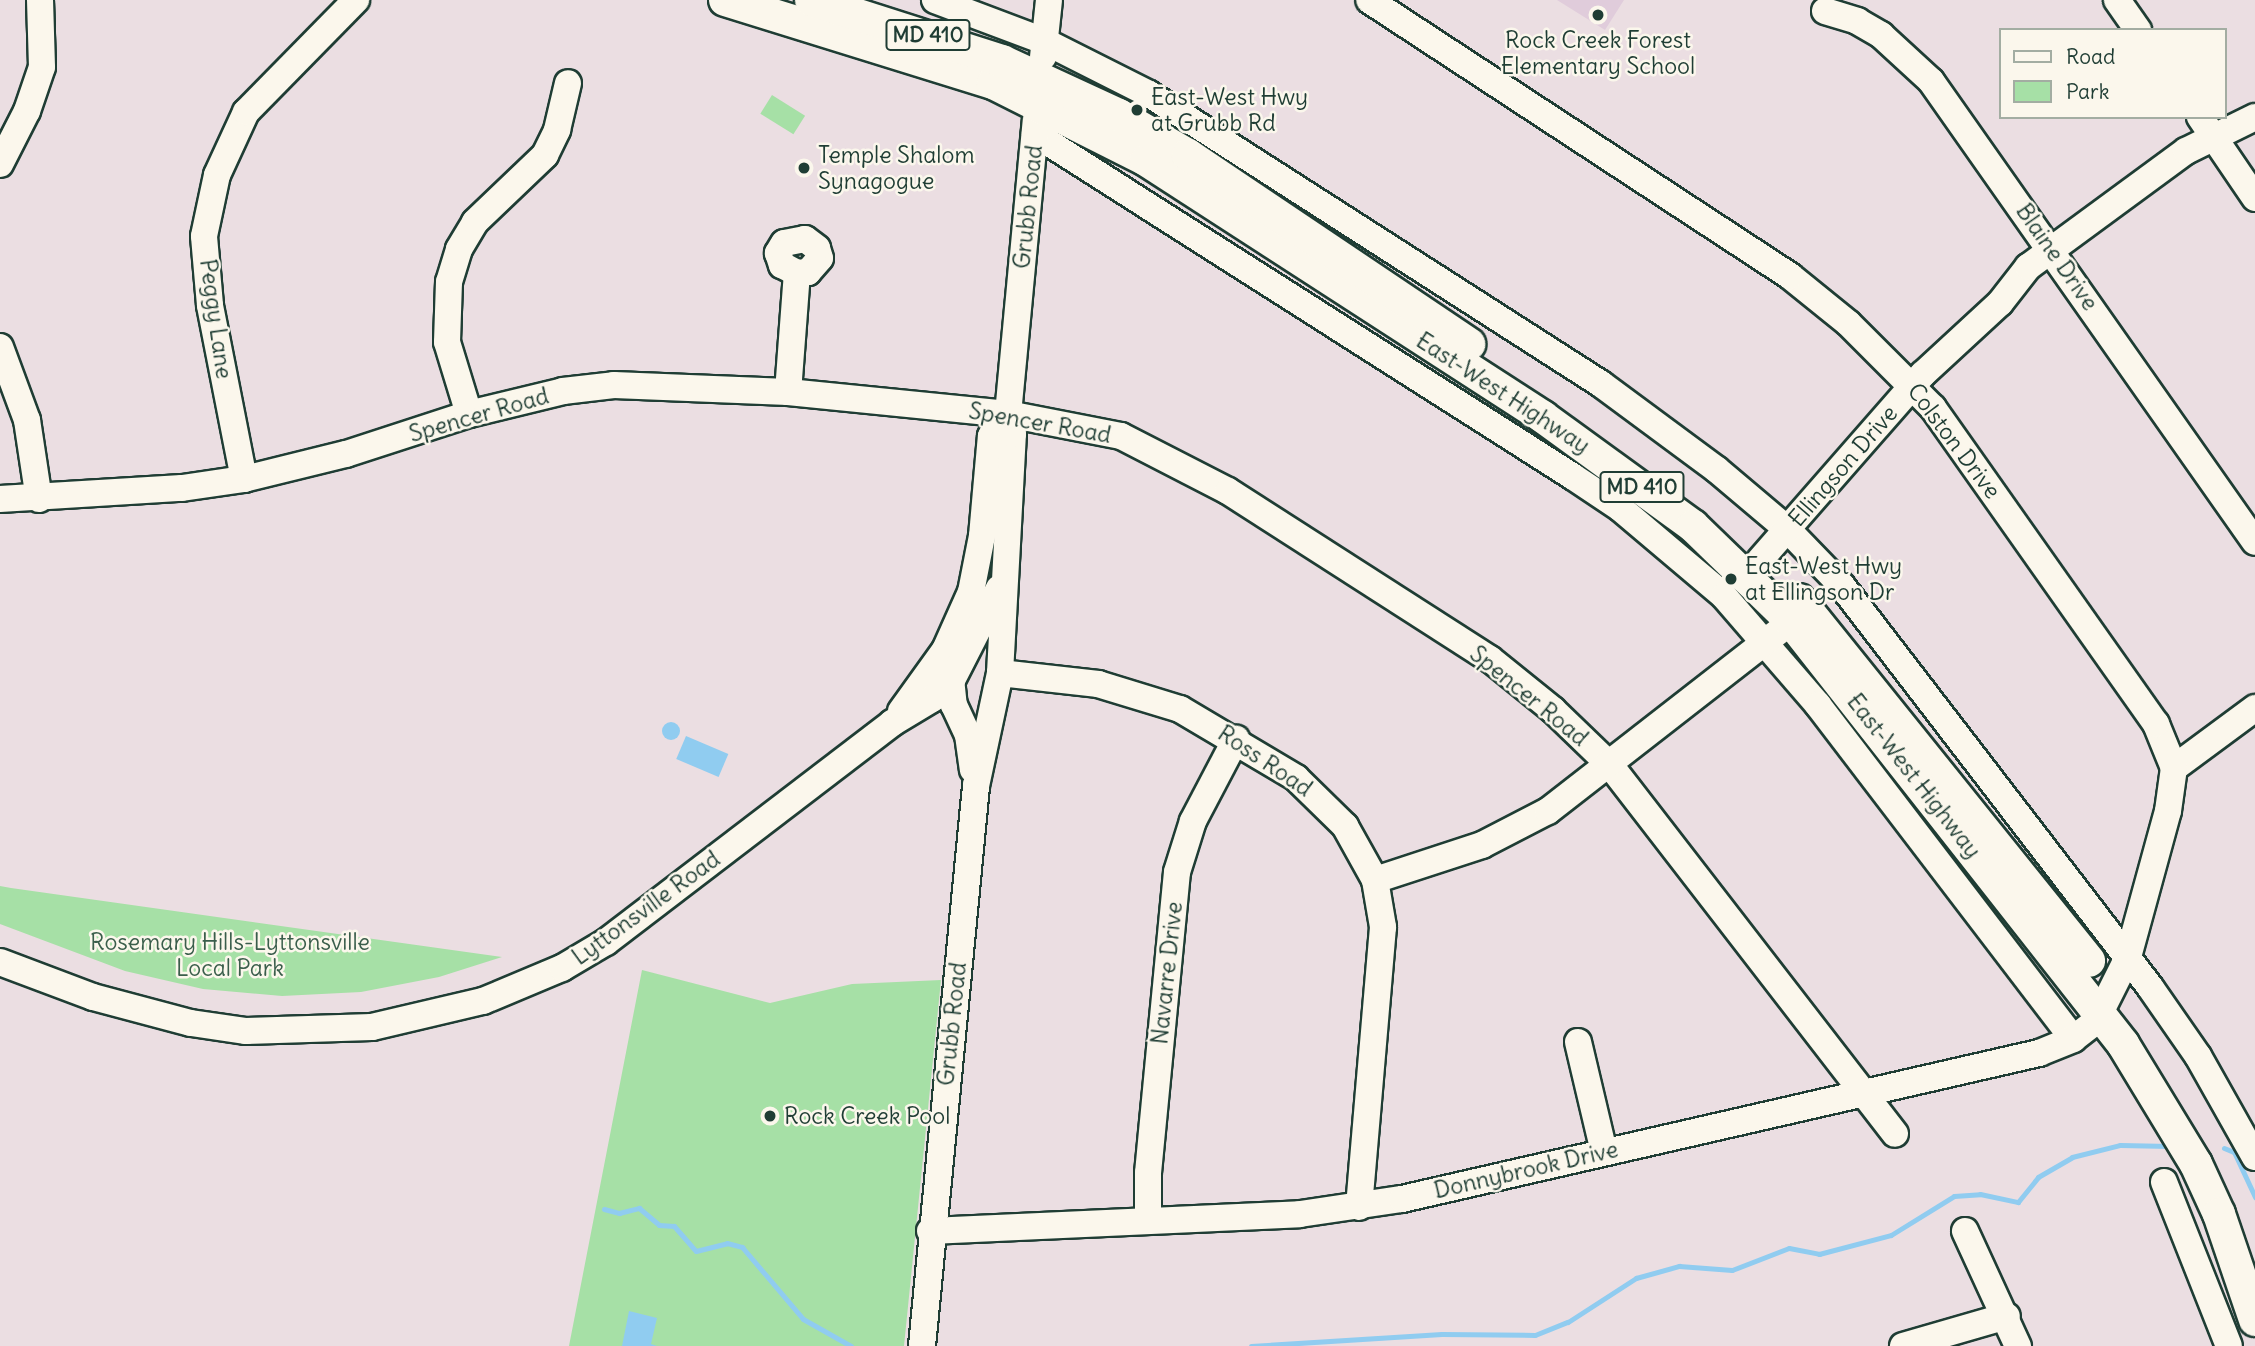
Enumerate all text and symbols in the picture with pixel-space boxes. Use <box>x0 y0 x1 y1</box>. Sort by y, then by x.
marker: Rock Creek Forest Elementary School <box>1590 7 1606 23</box>
road number: MD 410 <box>884 18 972 52</box>
place label: Rock Creek Forest Elementary School <box>1501 26 1695 80</box>
legend <box>2000 28 2227 119</box>
text: Road <box>2066 43 2115 70</box>
text: Park <box>2066 78 2109 105</box>
place label: East-West Hwy at Grubb Rd <box>1151 83 1308 137</box>
marker: East-West Hwy at Grubb Rd <box>1129 102 1145 118</box>
place label: Temple Shalom Synagogue <box>818 141 975 195</box>
street label: Grubb Road <box>1008 144 1048 270</box>
marker: Temple Shalom Synagogue <box>796 160 812 176</box>
street label: Blaine Drive <box>2010 198 2104 316</box>
street label: Peggy Lane <box>194 257 238 381</box>
street label: East-West Highway <box>1411 327 1595 459</box>
street label: Colston Drive <box>1902 378 2006 504</box>
street label: Spencer Road <box>406 382 552 448</box>
street label: Spencer Road <box>967 397 1113 449</box>
street label: Ellingson Drive <box>1783 400 1903 532</box>
road number: MD 410 <box>1598 470 1686 504</box>
place label: East-West Hwy at Ellingson Dr <box>1745 552 1902 606</box>
marker: East-West Hwy at Ellingson Dr <box>1723 571 1739 587</box>
street label: Spencer Road <box>1464 640 1594 752</box>
street label: East-West Highway <box>1841 688 1987 864</box>
street label: Ross Road <box>1213 719 1317 803</box>
street label: Lyttonsville Road <box>567 845 725 971</box>
street label: Navarre Drive <box>1146 900 1188 1046</box>
park label: Rosemary Hills-Lyttonsville Local Park <box>90 928 370 982</box>
street label: Grubb Road <box>932 961 972 1087</box>
place label: Rock Creek Pool <box>784 1102 950 1130</box>
marker: Rock Creek Pool <box>762 1108 778 1124</box>
street label: Donnybrook Drive <box>1431 1135 1621 1205</box>

